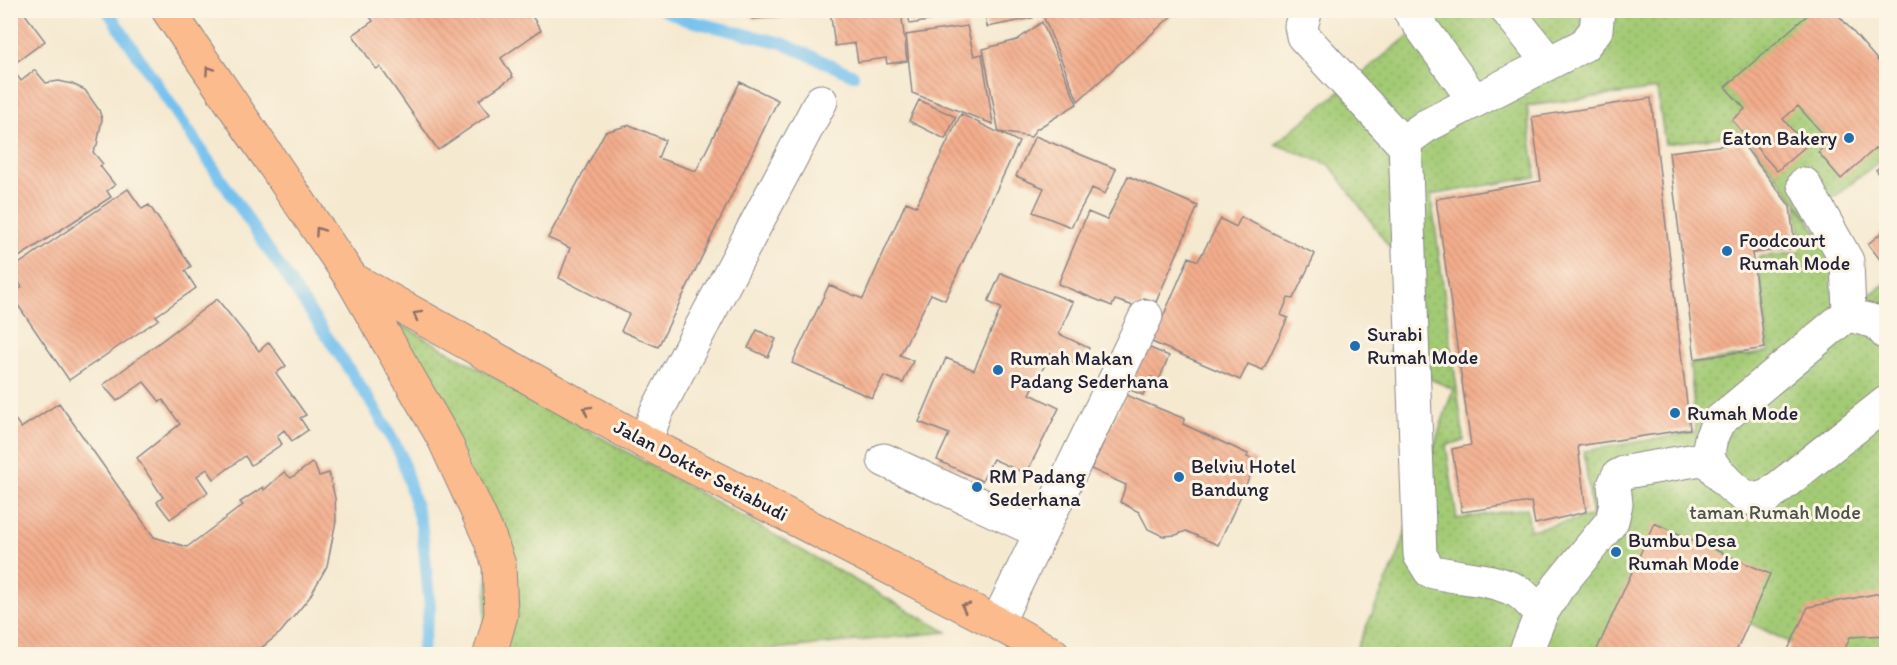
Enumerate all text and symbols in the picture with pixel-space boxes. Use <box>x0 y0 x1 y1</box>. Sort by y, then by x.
one-way arrow <box>204 66 216 76</box>
place label: Eaton Bakery <box>1722 126 1838 150</box>
marker: Eaton Bakery <box>1842 131 1856 145</box>
one-way arrow <box>315 226 326 237</box>
place label: Foodcourt Rumah Mode <box>1739 228 1850 275</box>
marker: Foodcourt Rumah Mode <box>1720 244 1734 258</box>
one-way arrow <box>413 311 423 322</box>
place label: Surabi Rumah Mode <box>1367 322 1478 369</box>
marker: Surabi Rumah Mode <box>1348 339 1362 353</box>
place label: Rumah Makan Padang Sederhana <box>1010 346 1169 393</box>
marker: Rumah Makan Padang Sederhana <box>991 363 1005 377</box>
place label: Rumah Mode <box>1687 401 1798 425</box>
one-way arrow <box>583 406 593 417</box>
marker: Rumah Mode <box>1668 406 1682 420</box>
street label: Jalan Dokter Setiabudi <box>610 414 792 526</box>
place label: Belviu Hotel Bandung <box>1191 454 1296 501</box>
place label: RM Padang Sederhana <box>989 464 1086 511</box>
marker: Belviu Hotel Bandung <box>1172 470 1186 484</box>
marker: RM Padang Sederhana <box>970 480 984 494</box>
park label: taman Rumah Mode <box>1689 500 1861 524</box>
place label: Bumbu Desa Rumah Mode <box>1628 528 1739 575</box>
marker: Bumbu Desa Rumah Mode <box>1609 545 1623 559</box>
one-way arrow <box>960 602 971 614</box>

